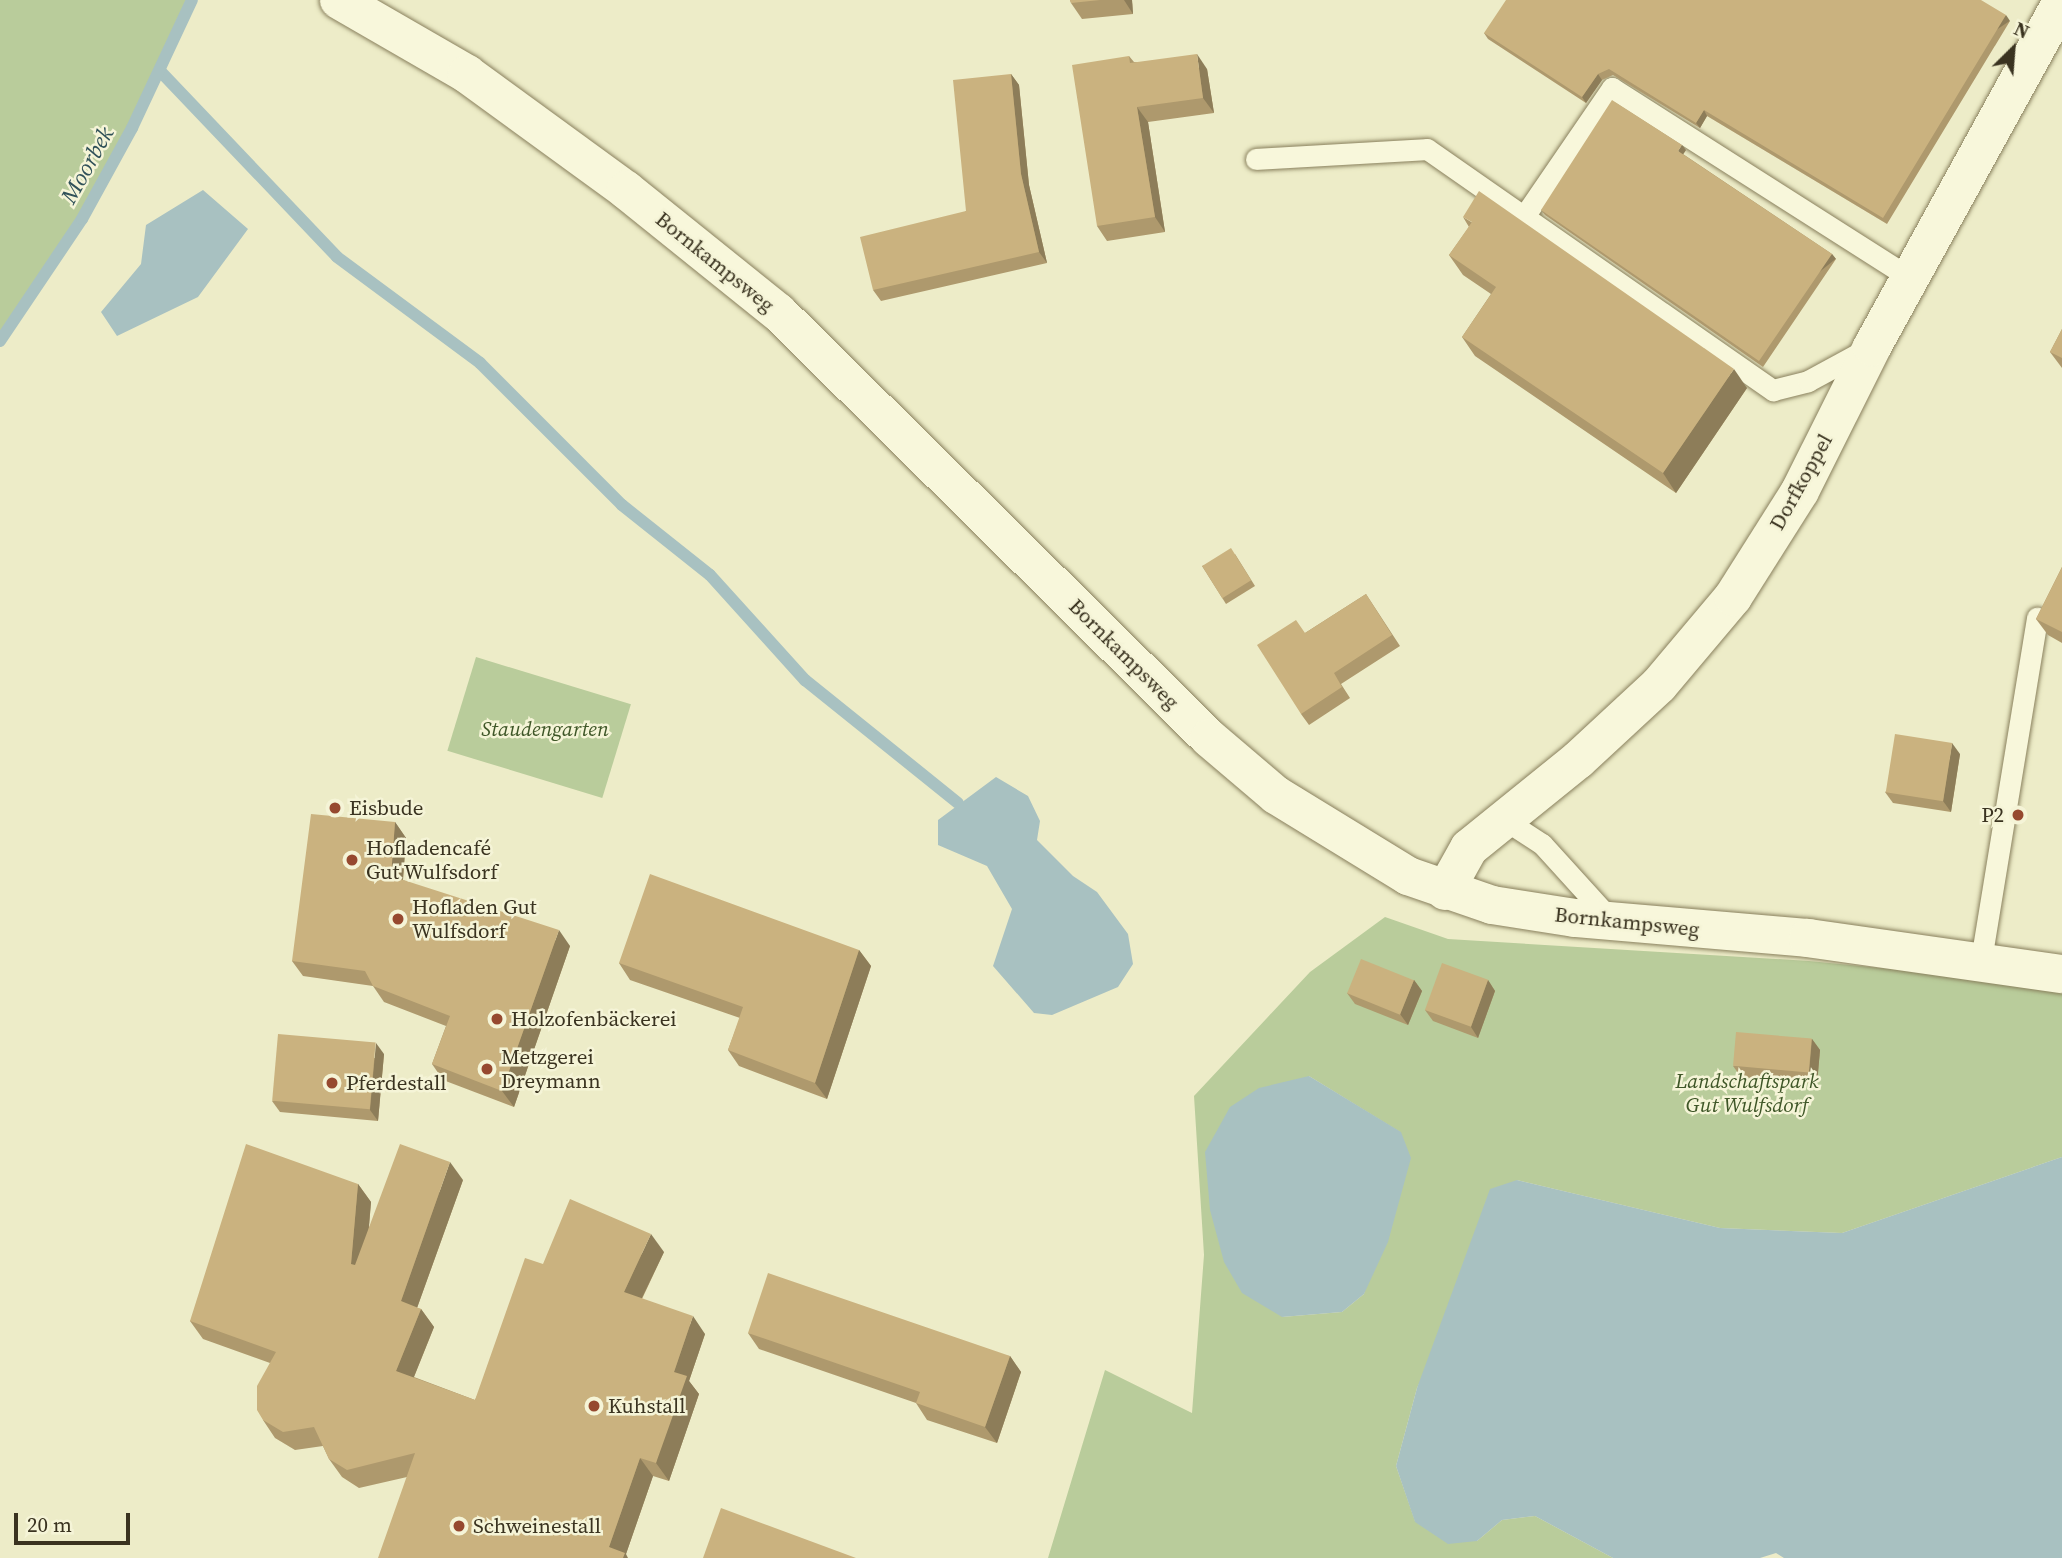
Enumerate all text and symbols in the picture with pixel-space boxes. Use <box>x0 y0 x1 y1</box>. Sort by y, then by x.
north arrow <box>1978 14 2048 84</box>
text: N <box>2010 15 2034 45</box>
water label: Moorbek <box>55 122 119 208</box>
street label: Bornkampsweg <box>650 206 780 318</box>
street label: Dorfkoppel <box>1764 430 1838 534</box>
street label: Bornkampsweg <box>1064 594 1184 714</box>
park label: Staudengarten <box>481 716 609 742</box>
place label: Eisbude <box>349 795 423 821</box>
marker: Eisbude <box>327 800 343 816</box>
place label: P2 <box>1981 802 2004 828</box>
marker: P2 <box>2010 807 2026 823</box>
place label: Hofladencafé Gut Wulfsdorf <box>366 835 498 885</box>
marker: Hofladencafé Gut Wulfsdorf <box>344 852 360 868</box>
place label: Hofladen Gut Wulfsdorf <box>412 894 537 944</box>
street label: Bornkampsweg <box>1553 902 1701 942</box>
marker: Hofladen Gut Wulfsdorf <box>390 911 406 927</box>
place label: Holzofenbäckerei <box>511 1006 677 1032</box>
marker: Holzofenbäckerei <box>489 1011 505 1027</box>
place label: Metzgerei Dreymann <box>501 1044 601 1094</box>
marker: Metzgerei Dreymann <box>479 1061 495 1077</box>
park label: Landschaftspark Gut Wulfsdorf <box>1675 1068 1819 1118</box>
place label: Pferdestall <box>346 1070 447 1096</box>
marker: Pferdestall <box>324 1075 340 1091</box>
place label: Kuhstall <box>608 1393 686 1419</box>
marker: Kuhstall <box>586 1398 602 1414</box>
scale bar <box>18 1498 133 1542</box>
text: 20 m <box>27 1510 72 1539</box>
place label: Schweinestall <box>473 1513 601 1539</box>
marker: Schweinestall <box>451 1518 467 1534</box>

